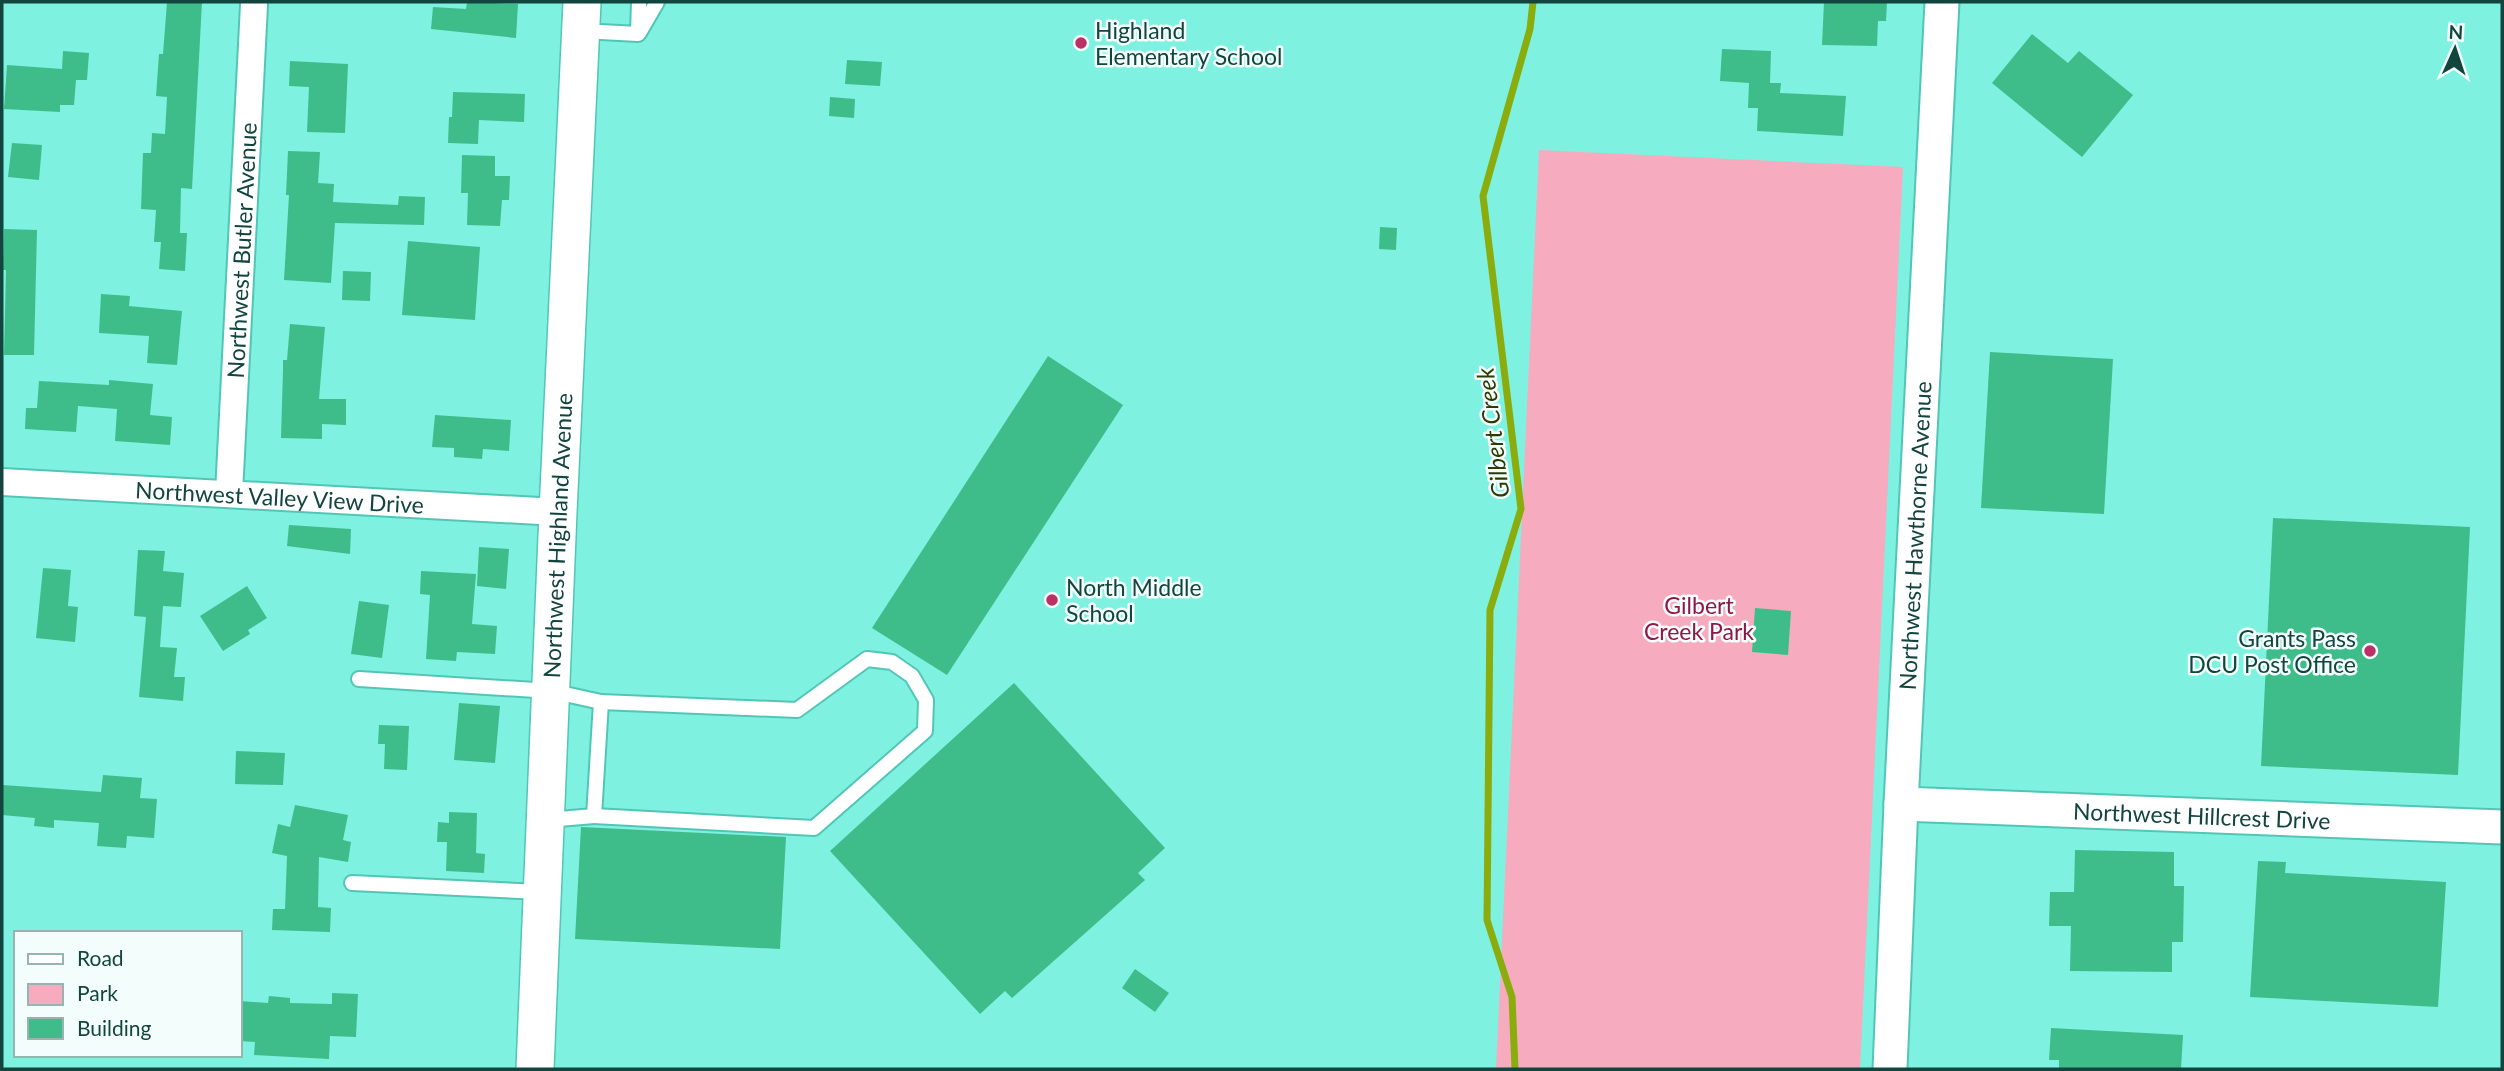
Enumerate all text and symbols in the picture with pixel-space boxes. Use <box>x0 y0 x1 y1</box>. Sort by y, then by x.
north arrow <box>2420 14 2490 84</box>
place label: Highland Elementary School <box>1095 16 1282 70</box>
text: N <box>2448 20 2464 43</box>
marker: Highland Elementary School <box>1073 35 1089 51</box>
street label: Northwest Butler Avenue <box>221 122 262 379</box>
water label: Gilbert Creek <box>1470 366 1514 500</box>
street label: Northwest Hawthorne Avenue <box>1893 380 1937 691</box>
street label: Northwest Highland Avenue <box>537 392 578 679</box>
street label: Northwest Valley View Drive <box>135 475 425 519</box>
place label: North Middle School <box>1066 573 1202 627</box>
park label: Gilbert Creek Park <box>1644 591 1754 645</box>
marker: North Middle School <box>1044 592 1060 608</box>
place label: Grants Pass DCU Post Office <box>2188 624 2356 678</box>
marker: Grants Pass DCU Post Office <box>2362 643 2378 659</box>
street label: Northwest Hillcrest Drive <box>2073 797 2331 834</box>
legend <box>14 931 242 1057</box>
text: Road <box>77 945 124 970</box>
text: Park <box>77 980 118 1005</box>
text: Building <box>77 1015 152 1040</box>

